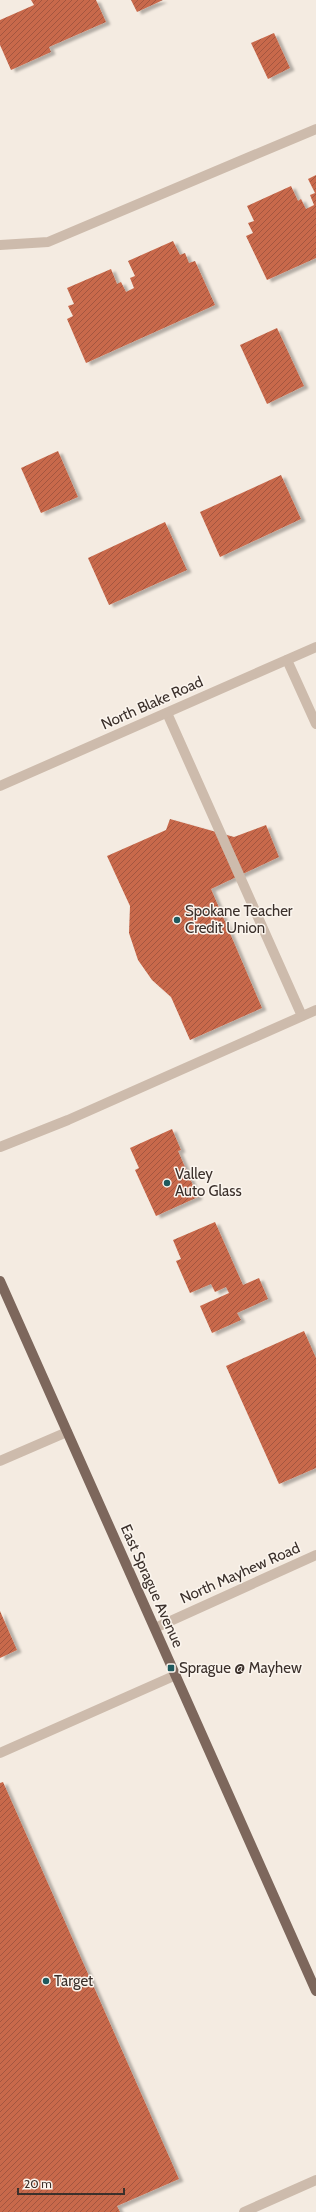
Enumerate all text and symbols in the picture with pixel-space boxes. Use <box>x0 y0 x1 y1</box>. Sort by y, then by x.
street label: North Blake Road <box>98 673 206 733</box>
place label: Spokane Teacher Credit Union <box>185 902 293 937</box>
marker: Spokane Teacher Credit Union <box>172 915 182 925</box>
place label: Valley Auto Glass <box>175 1165 242 1200</box>
marker: Valley Auto Glass <box>162 1178 172 1188</box>
street label: East Sprague Avenue <box>117 1522 187 1651</box>
street label: North Mayhew Road <box>177 1539 303 1607</box>
place label: Sprague @ Mayhew <box>179 1659 302 1677</box>
marker: Sprague @ Mayhew <box>166 1663 176 1673</box>
place label: Target <box>54 1972 93 1990</box>
marker: Target <box>41 1976 51 1986</box>
scale bar <box>18 2170 124 2196</box>
text: 20 m <box>24 2176 52 2191</box>

